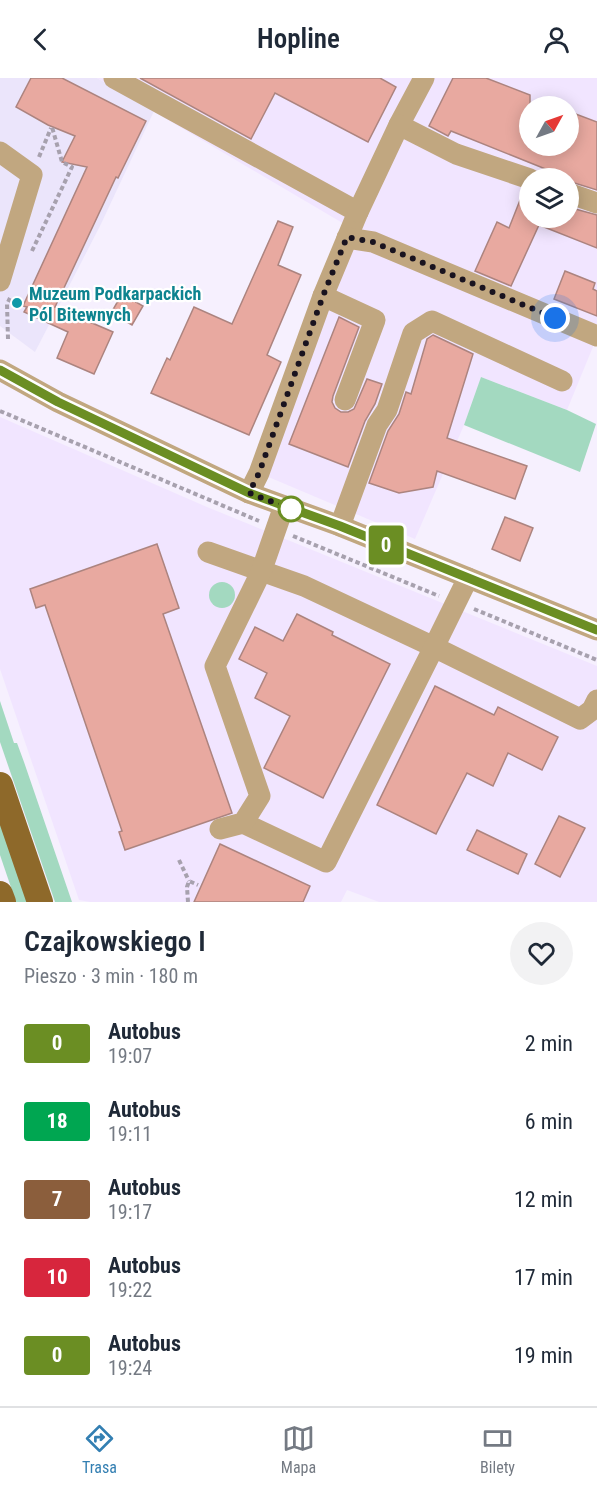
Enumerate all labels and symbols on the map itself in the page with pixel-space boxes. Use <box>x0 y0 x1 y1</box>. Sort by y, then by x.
north arrow <box>519 96 579 156</box>
place label: Muzeum Podkarpackich Pól Bitewnych <box>29 283 201 325</box>
marker: Muzeum Podkarpackich Pól Bitewnych <box>10 296 24 310</box>
your location <box>540 303 570 333</box>
unlabelled marker <box>278 496 304 522</box>
line badge: 0 <box>366 526 406 564</box>

